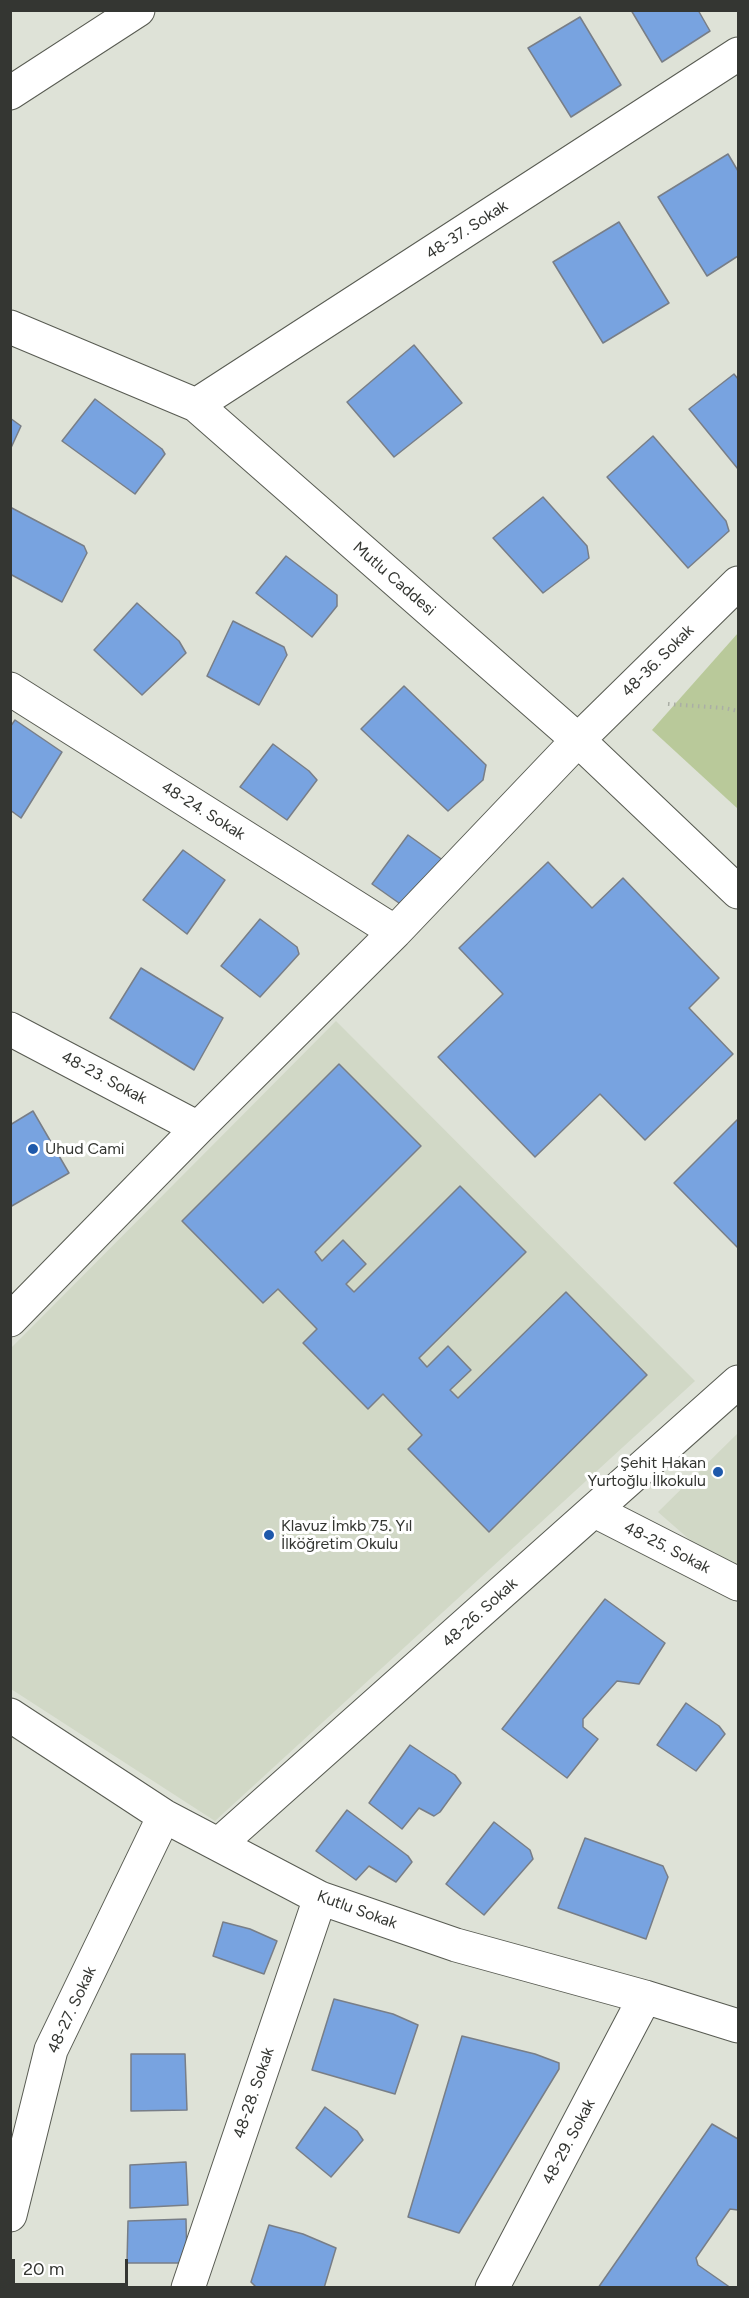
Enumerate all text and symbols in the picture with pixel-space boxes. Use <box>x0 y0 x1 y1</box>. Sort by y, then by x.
street label: 48-37. Sokak <box>423 196 511 264</box>
street label: Mutlu Caddesi <box>349 538 439 620</box>
street label: 48-36. Sokak <box>618 621 698 701</box>
street label: 48-24. Sokak <box>158 778 248 844</box>
street label: 48-23. Sokak <box>58 1047 150 1109</box>
place label: Uhud Cami <box>45 1139 125 1159</box>
marker: Uhud Cami <box>26 1142 40 1156</box>
place label: Şehit Hakan Yurtoğlu İlkokulu <box>588 1453 706 1491</box>
marker: Şehit Hakan Yurtoğlu İlkokulu <box>711 1465 725 1479</box>
place label: Klavuz İmkb 75. Yıl İlköğretim Okulu <box>281 1516 412 1554</box>
street label: 48-25. Sokak <box>621 1518 713 1578</box>
marker: Klavuz İmkb 75. Yıl İlköğretim Okulu <box>262 1528 276 1542</box>
street label: 48-26. Sokak <box>439 1574 521 1652</box>
street label: Kutlu Sokak <box>314 1887 400 1933</box>
street label: 48-27. Sokak <box>43 1963 101 2057</box>
street label: 48-28. Sokak <box>229 2045 279 2141</box>
street label: 48-29. Sokak <box>538 2096 600 2188</box>
scale bar <box>15 2247 130 2285</box>
text: 20 m <box>23 2258 64 2280</box>

